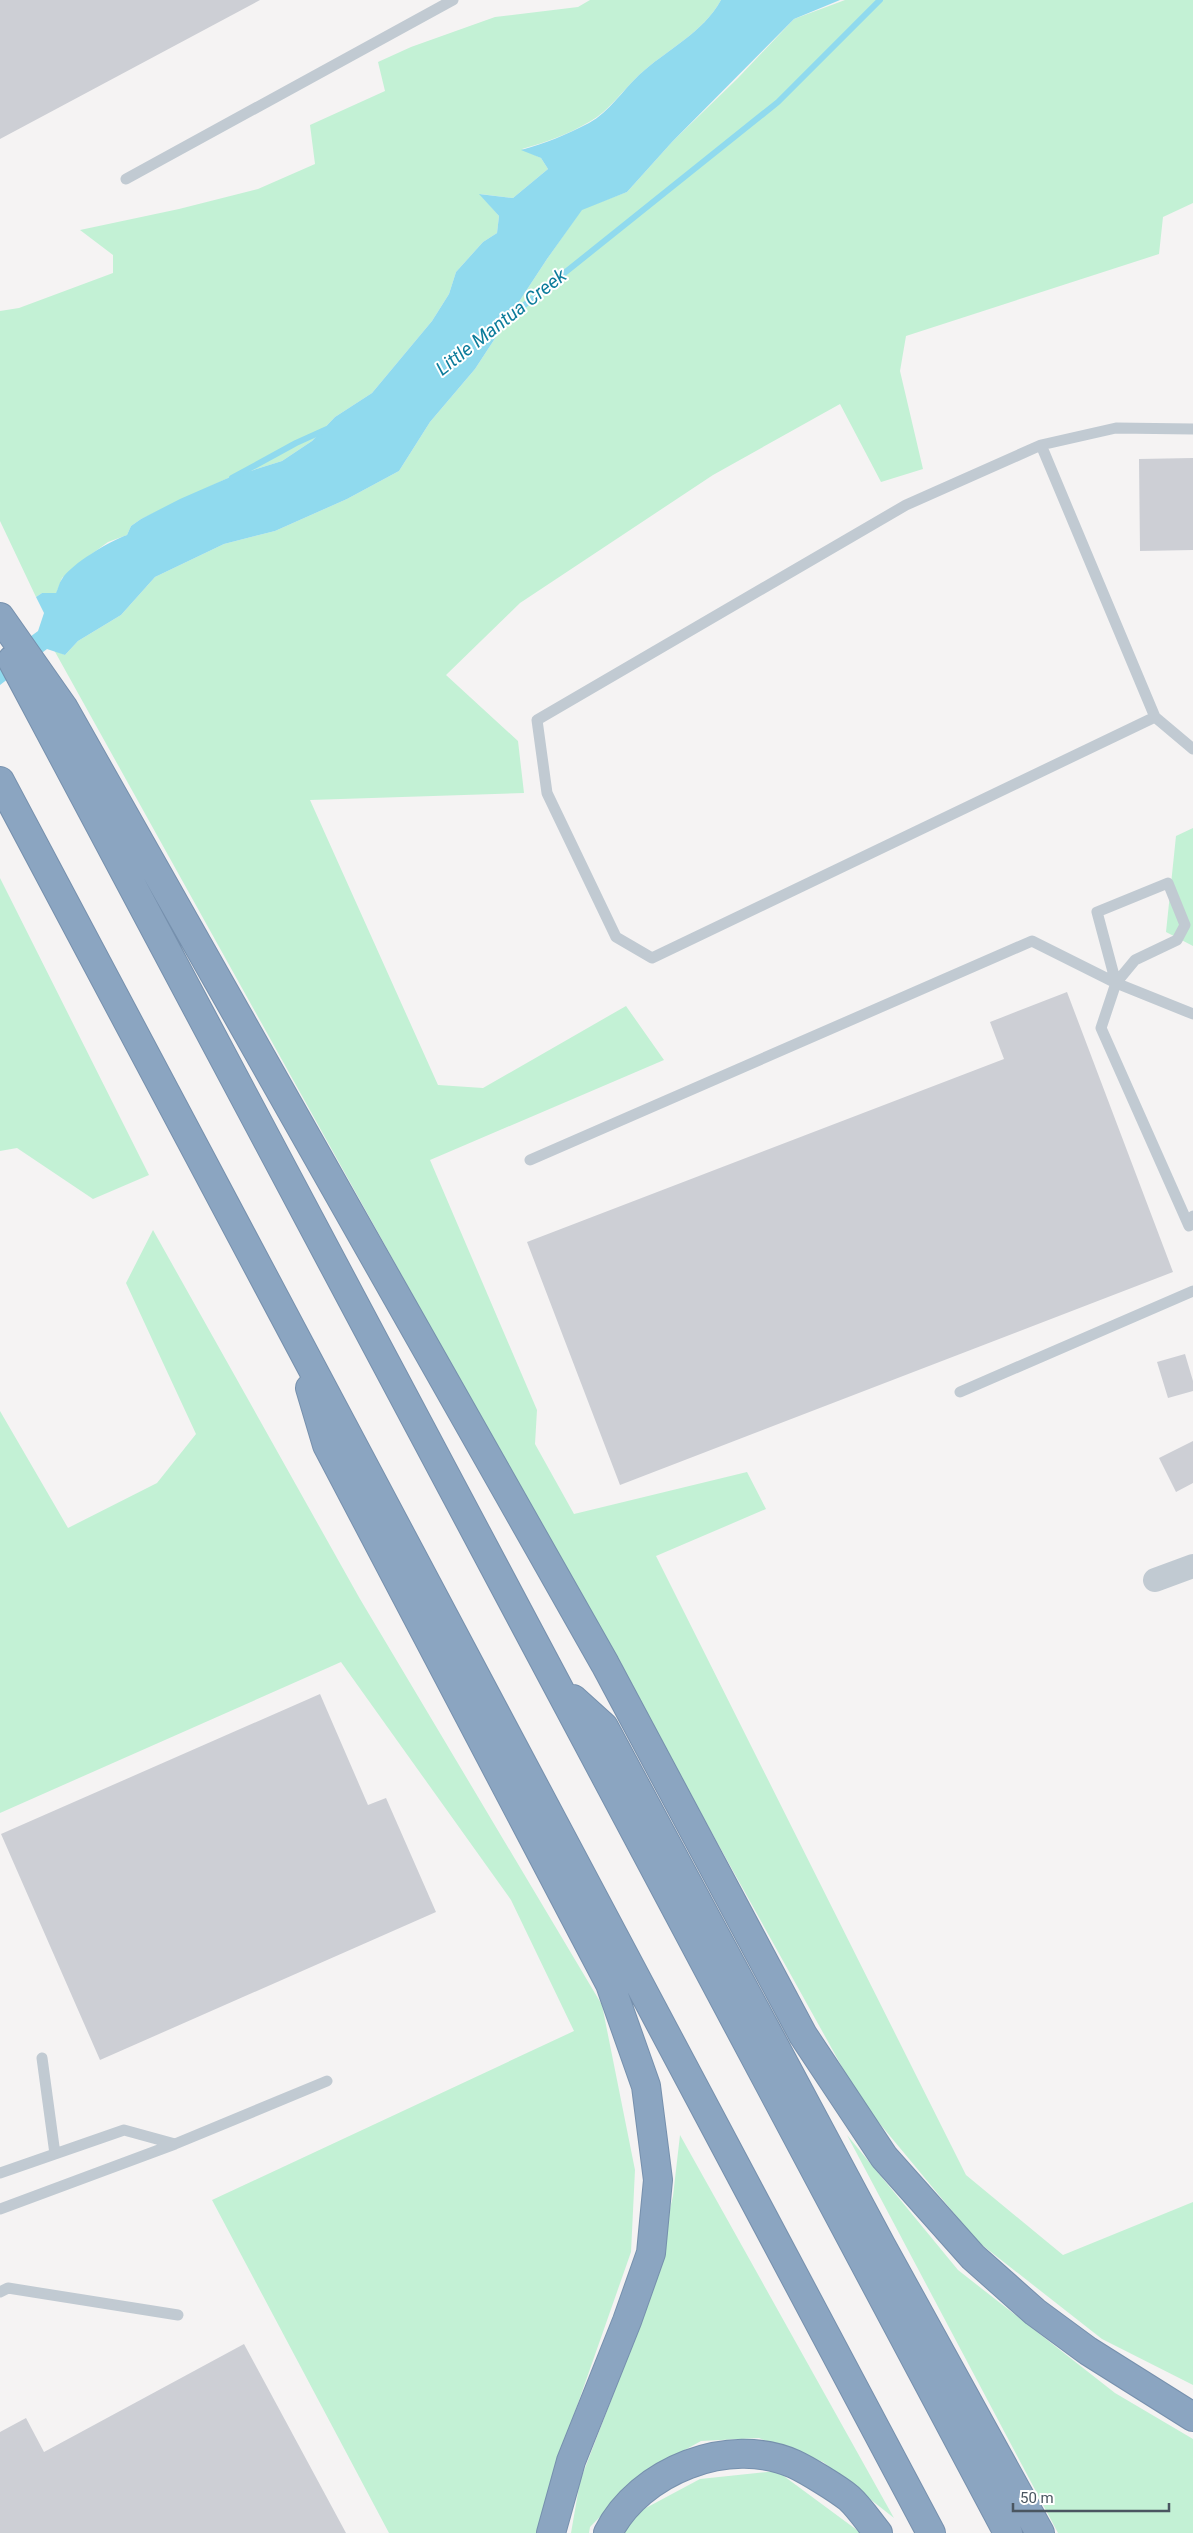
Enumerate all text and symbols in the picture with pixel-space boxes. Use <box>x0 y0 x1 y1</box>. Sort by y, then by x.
water label: Little Mantua Creek <box>431 263 571 380</box>
scale bar <box>1013 2480 1169 2512</box>
text: 50 m <box>1020 2489 1054 2507</box>

